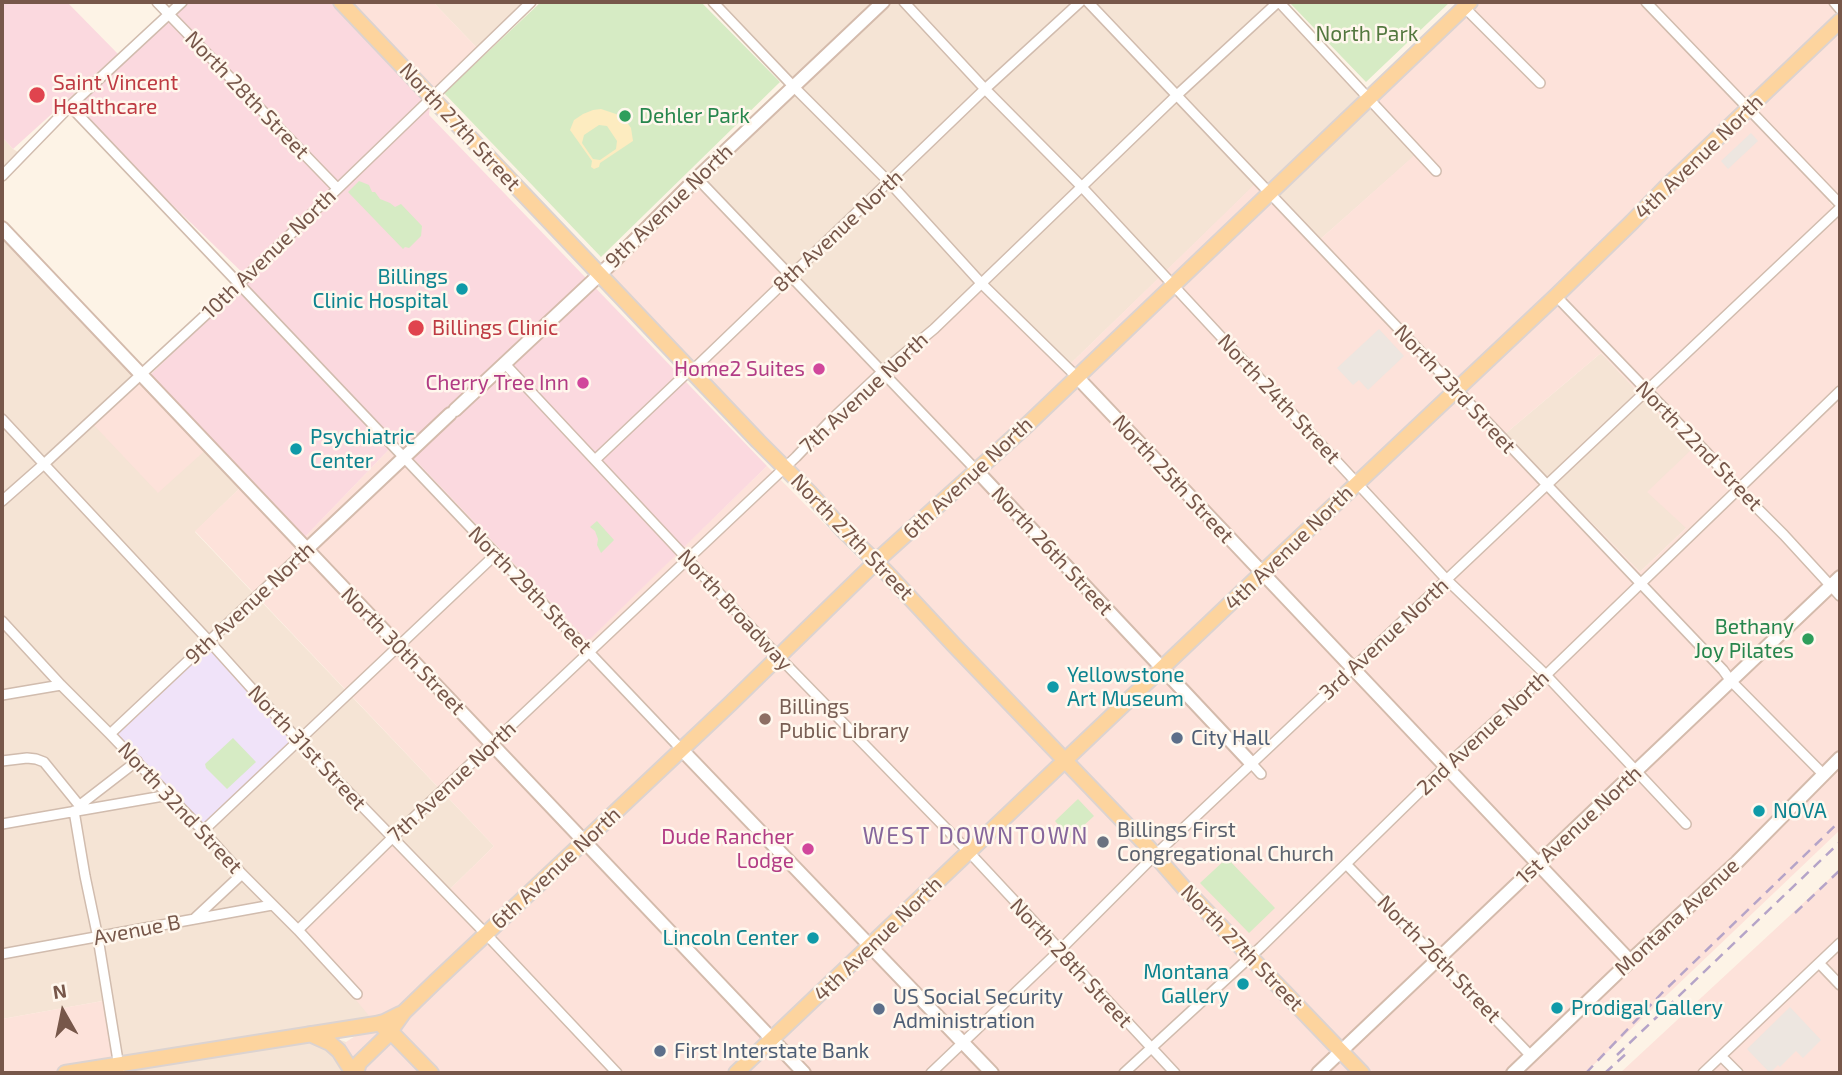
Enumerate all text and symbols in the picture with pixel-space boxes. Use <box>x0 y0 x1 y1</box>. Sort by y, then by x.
park label: North Park <box>1316 21 1418 47</box>
street label: North 28th Street <box>180 26 314 164</box>
street label: North 27th Street <box>394 58 526 196</box>
place label: Saint Vincent Healthcare <box>53 70 178 120</box>
marker: Saint Vincent Healthcare <box>27 85 47 105</box>
street label: 4th Avenue North <box>1630 90 1768 224</box>
place label: Dehler Park <box>639 103 750 129</box>
marker: Dehler Park <box>617 108 633 124</box>
street label: 9th Avenue North <box>600 139 738 273</box>
street label: 8th Avenue North <box>768 164 908 298</box>
street label: 10th Avenue North <box>197 184 341 324</box>
place label: Billings Clinic Hospital <box>312 264 448 314</box>
marker: Billings Clinic Hospital <box>454 281 470 297</box>
place label: Billings Clinic <box>432 315 558 341</box>
marker: Billings Clinic <box>406 318 426 338</box>
street label: North 23rd Street <box>1389 319 1521 459</box>
street label: 7th Avenue North <box>795 327 933 459</box>
street label: North 24th Street <box>1212 329 1346 469</box>
place label: Home2 Suites <box>674 356 805 382</box>
marker: Home2 Suites <box>811 361 827 377</box>
place label: Cherry Tree Inn <box>425 370 569 396</box>
marker: Cherry Tree Inn <box>575 375 591 391</box>
street label: North 22nd Street <box>1631 376 1767 516</box>
street label: North 25th Street <box>1107 410 1239 548</box>
street label: 6th Avenue North <box>898 412 1038 544</box>
place label: Psychiatric Center <box>310 424 415 474</box>
marker: Psychiatric Center <box>288 441 304 457</box>
street label: North 27th Street <box>785 469 919 605</box>
street label: North 26th Street <box>986 481 1118 621</box>
street label: 4th Avenue North <box>1220 481 1358 615</box>
street label: North 29th Street <box>463 521 597 659</box>
street label: 9th Avenue North <box>180 537 320 669</box>
street label: North Broadway <box>672 544 798 676</box>
street label: 3rd Avenue North <box>1314 573 1454 705</box>
street label: North 30th Street <box>336 582 470 720</box>
place label: Bethany Joy Pilates <box>1694 614 1794 664</box>
marker: Bethany Joy Pilates <box>1800 631 1816 647</box>
place label: Yellowstone Art Museum <box>1067 662 1185 712</box>
street label: 2nd Avenue North <box>1412 665 1554 801</box>
marker: Yellowstone Art Museum <box>1045 679 1061 695</box>
street label: North 31st Street <box>243 680 371 816</box>
place label: Billings Public Library <box>779 694 909 744</box>
marker: Billings Public Library <box>757 711 773 727</box>
street label: 7th Avenue North <box>383 716 521 848</box>
place label: City Hall <box>1191 725 1270 751</box>
marker: City Hall <box>1169 730 1185 746</box>
street label: North 32nd Street <box>113 737 247 879</box>
street label: 1st Avenue North <box>1511 761 1647 889</box>
place label: NOVA <box>1773 798 1827 824</box>
street label: 6th Avenue North <box>486 802 626 934</box>
marker: NOVA <box>1751 803 1767 819</box>
place label: Billings First Congregational Church <box>1117 817 1334 867</box>
district label: WEST DOWNTOWN <box>864 822 1088 850</box>
place label: Dude Rancher Lodge <box>661 824 794 874</box>
marker: Billings First Congregational Church <box>1095 834 1111 850</box>
marker: Dude Rancher Lodge <box>800 841 816 857</box>
street label: Montana Avenue <box>1610 853 1744 981</box>
street label: 4th Avenue North <box>809 872 947 1006</box>
street label: North 27th Street <box>1175 880 1309 1016</box>
street label: North 26th Street <box>1372 890 1506 1028</box>
street label: North 28th Street <box>1005 893 1137 1033</box>
street label: Avenue B <box>91 909 183 951</box>
place label: Lincoln Center <box>663 925 799 951</box>
marker: Lincoln Center <box>805 930 821 946</box>
place label: Montana Gallery <box>1143 959 1229 1009</box>
marker: Montana Gallery <box>1235 976 1251 992</box>
north arrow <box>28 977 98 1047</box>
text: N <box>51 978 68 1003</box>
place label: US Social Security Administration <box>893 984 1063 1034</box>
place label: Prodigal Gallery <box>1571 995 1723 1021</box>
marker: Prodigal Gallery <box>1549 1000 1565 1016</box>
marker: US Social Security Administration <box>871 1001 887 1017</box>
place label: First Interstate Bank <box>674 1038 869 1064</box>
marker: First Interstate Bank <box>652 1043 668 1059</box>

